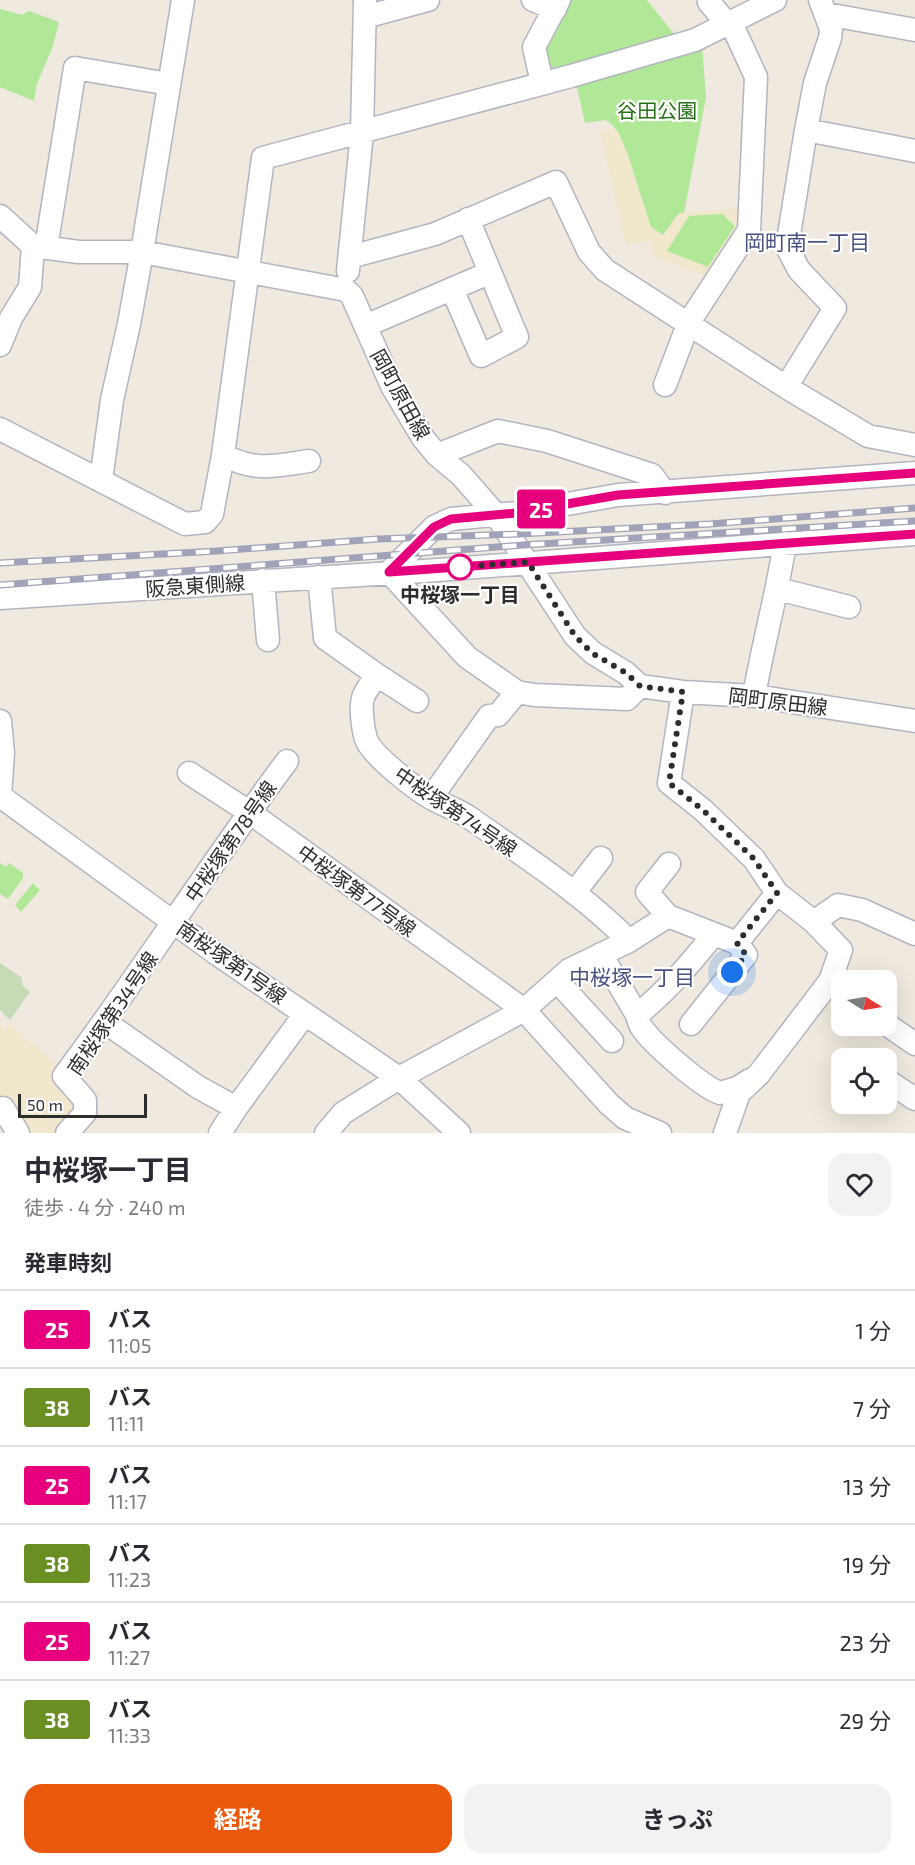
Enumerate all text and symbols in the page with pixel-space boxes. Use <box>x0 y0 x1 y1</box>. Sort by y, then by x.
park label: 谷田公園 <box>617 98 697 122</box>
district label: 岡町南一丁目 <box>744 229 870 254</box>
street label: 岡町原田線 <box>366 344 436 444</box>
line badge: 25 <box>514 490 568 528</box>
text: 25 <box>529 497 553 522</box>
marker: 中桜塚一丁目 <box>447 554 473 580</box>
street label: 阪急東側線 <box>144 570 246 600</box>
place label: 中桜塚一丁目 <box>400 582 520 606</box>
street label: 岡町原田線 <box>727 683 829 719</box>
street label: 中桜塚第74号線 <box>390 761 522 861</box>
street label: 中桜塚第78号線 <box>179 776 281 906</box>
street label: 中桜塚第77号線 <box>293 839 421 941</box>
street label: 南桜塚第1号線 <box>173 915 291 1009</box>
street label: 南桜塚第34号線 <box>62 947 162 1079</box>
your location <box>717 957 747 987</box>
district label: 中桜塚一丁目 <box>569 964 695 989</box>
north arrow <box>831 970 897 1036</box>
map controls <box>831 970 897 1114</box>
button: locate <box>831 1048 897 1114</box>
scale bar <box>18 1091 147 1118</box>
text: 50 m <box>27 1095 63 1114</box>
text: 中桜塚一丁目 <box>24 1152 192 1186</box>
button: heart <box>828 1153 891 1216</box>
text: 徒歩 · 4 分 · 240 m <box>24 1195 186 1219</box>
text: 発車時刻 <box>24 1249 112 1275</box>
text: バス <box>108 1305 152 1331</box>
text: 25 <box>45 1317 69 1342</box>
text: 1 分 <box>855 1317 891 1343</box>
text: 11:05 <box>108 1333 151 1357</box>
text: バス <box>108 1383 152 1409</box>
text: 38 <box>45 1395 70 1420</box>
text: 7 分 <box>853 1395 891 1421</box>
text: 11:11 <box>108 1411 145 1435</box>
text: バス <box>108 1461 152 1487</box>
text: 25 <box>45 1473 69 1498</box>
text: 13 分 <box>843 1473 891 1499</box>
text: 11:17 <box>108 1489 147 1513</box>
text: バス <box>108 1539 152 1565</box>
text: 38 <box>45 1551 70 1576</box>
text: 19 分 <box>843 1551 891 1577</box>
text: 11:23 <box>108 1567 151 1591</box>
text: バス <box>108 1617 152 1643</box>
text: 25 <box>45 1629 69 1654</box>
text: 23 分 <box>839 1629 891 1655</box>
text: 11:27 <box>108 1645 150 1669</box>
text: バス <box>108 1695 152 1721</box>
text: 38 <box>45 1707 70 1732</box>
text: 29 分 <box>839 1707 891 1733</box>
text: 11:33 <box>108 1723 151 1747</box>
button: 経路 <box>24 1784 452 1853</box>
button: きっぷ <box>464 1784 891 1853</box>

